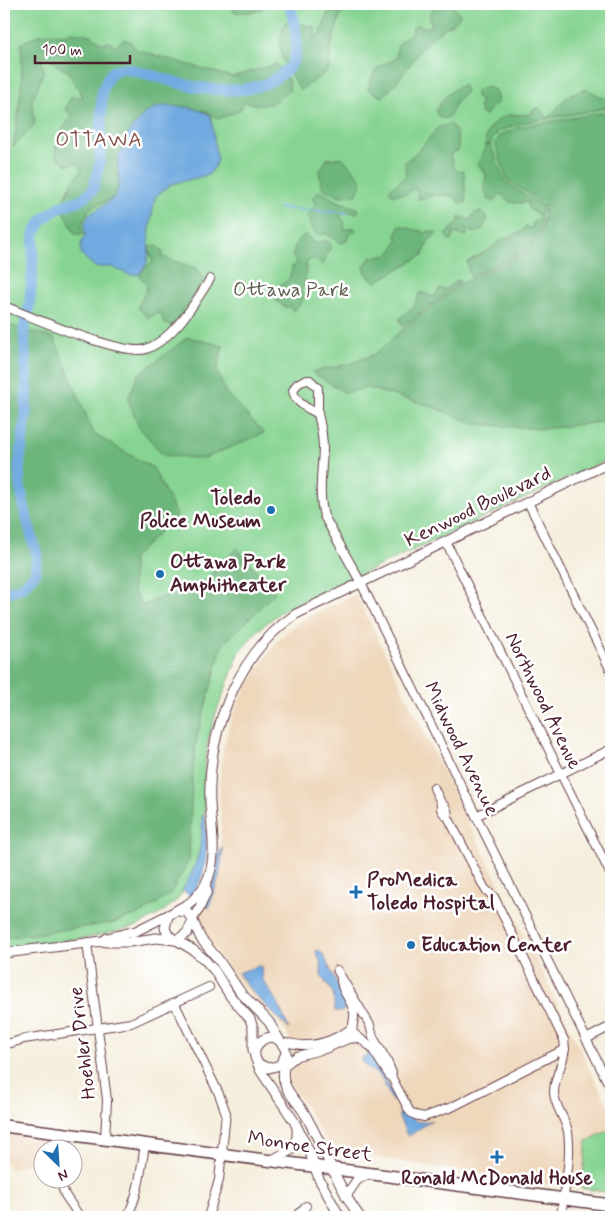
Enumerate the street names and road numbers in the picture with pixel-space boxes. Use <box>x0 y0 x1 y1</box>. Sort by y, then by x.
street label: Kenwood Boulevard <box>400 460 556 554</box>
street label: Northwood Avenue <box>498 628 588 774</box>
street label: Midwood Avenue <box>417 677 505 821</box>
street label: Hoehler Drive <box>63 985 103 1101</box>
street label: Monroe Street <box>246 1125 374 1169</box>

